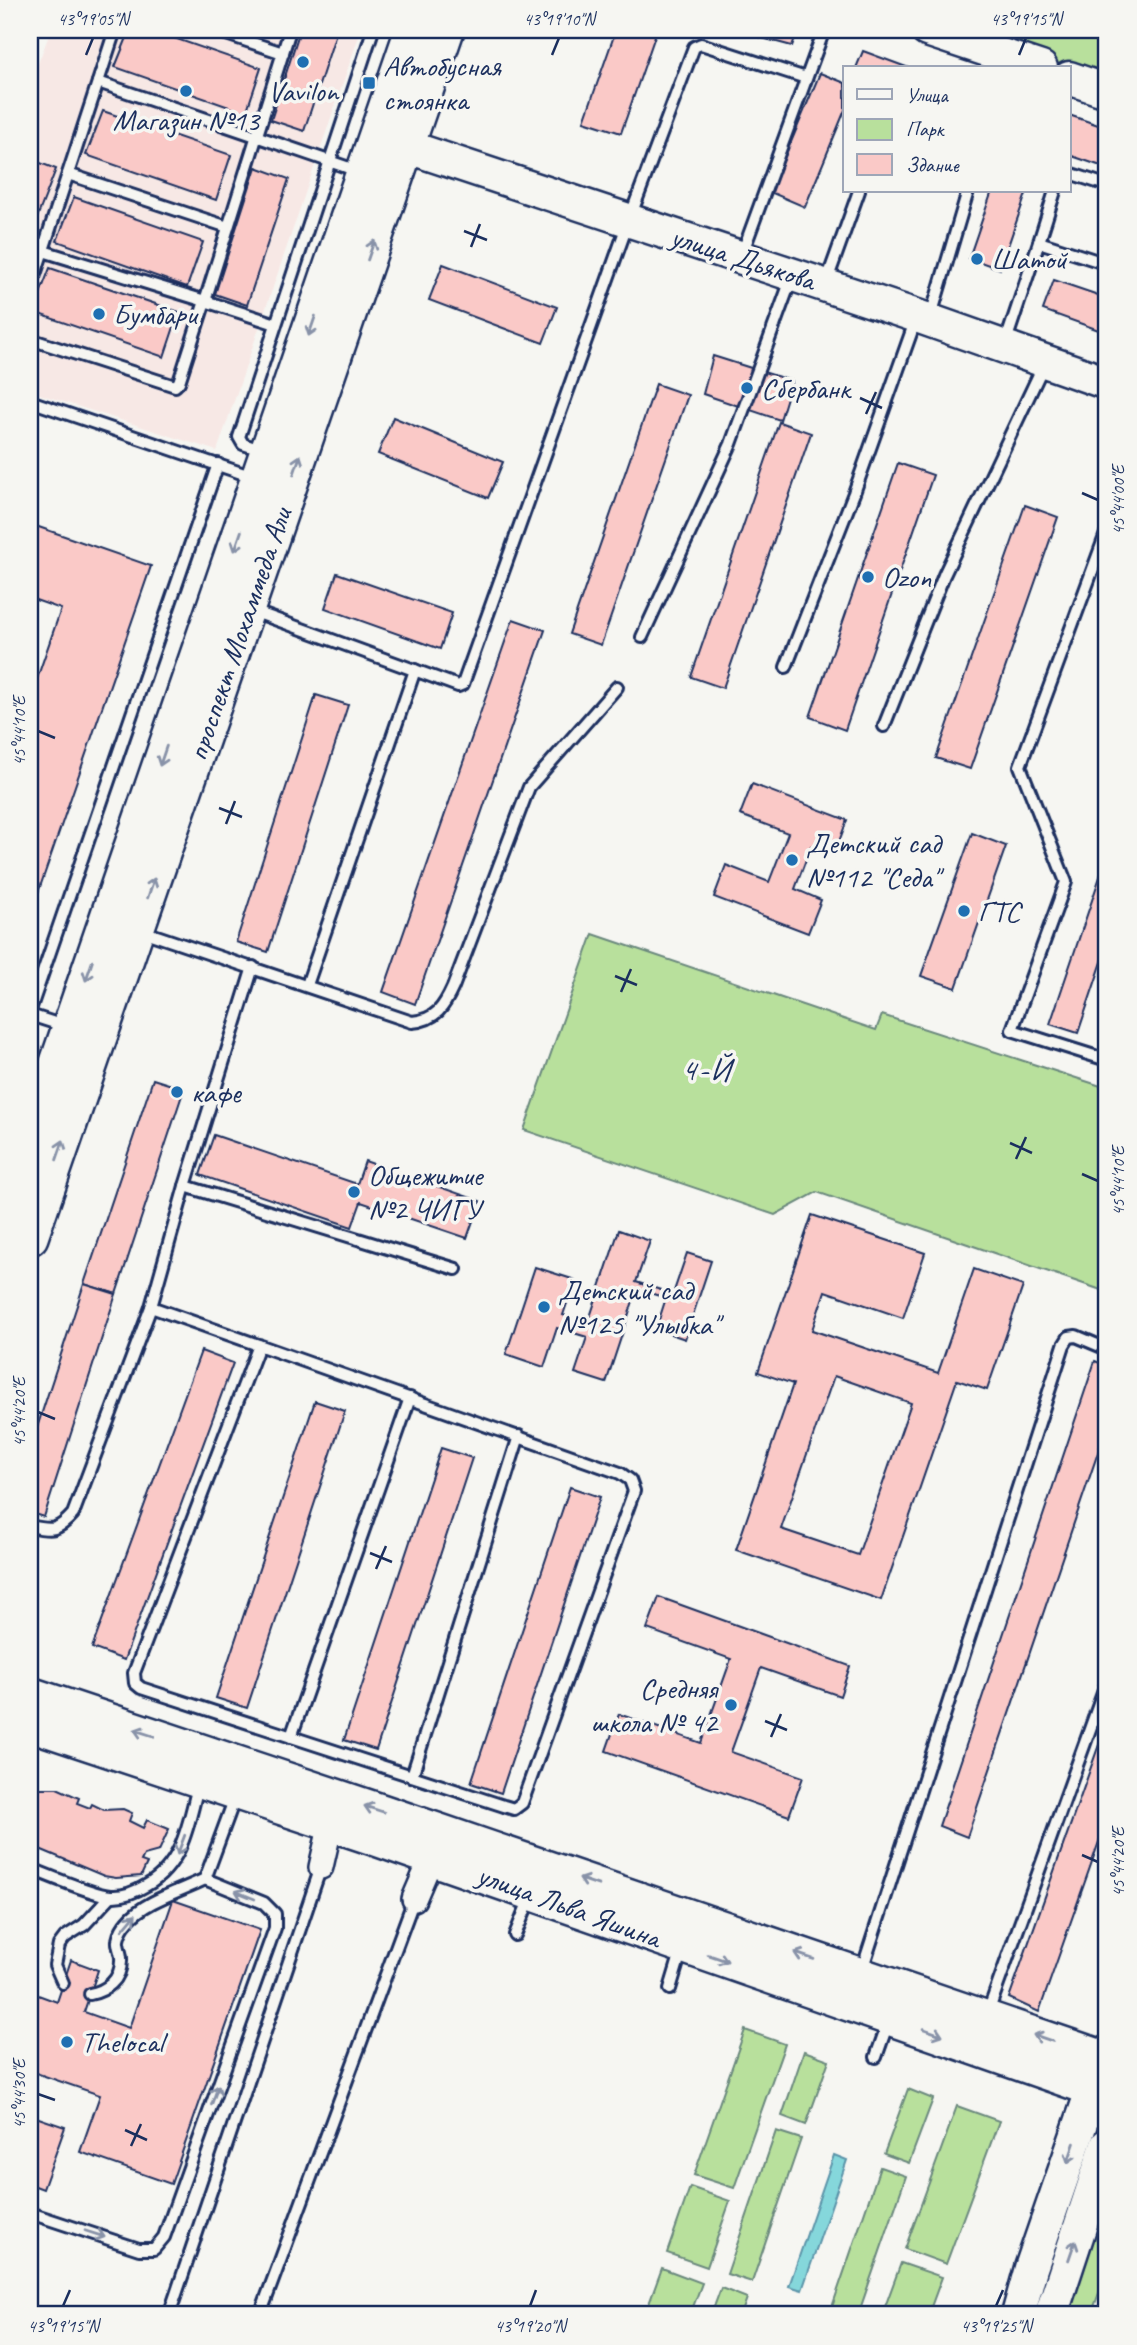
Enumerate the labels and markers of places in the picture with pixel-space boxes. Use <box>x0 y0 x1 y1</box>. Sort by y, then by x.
place label: Автобусная стоянка <box>383 47 502 119</box>
marker: Vavilon <box>295 54 311 70</box>
place label: Vavilon <box>268 72 340 110</box>
marker: Автобусная стоянка <box>361 75 377 91</box>
marker: Магазин №13 <box>178 83 194 99</box>
place label: Магазин №13 <box>113 101 262 139</box>
place label: Шатой <box>991 240 1068 278</box>
marker: Шатой <box>969 251 985 267</box>
place label: Бумбари <box>113 295 199 333</box>
marker: Бумбари <box>91 306 107 322</box>
place label: Сбербанк <box>761 369 852 407</box>
marker: Сбербанк <box>739 380 755 396</box>
place label: Ozon <box>882 558 932 596</box>
marker: Ozon <box>860 569 876 585</box>
place label: Детский сад №112 "Седа" <box>806 824 945 896</box>
marker: Детский сад №112 "Седа" <box>784 852 800 868</box>
place label: ГТС <box>978 892 1024 930</box>
marker: ГТС <box>956 903 972 919</box>
place label: кафе <box>191 1073 243 1111</box>
marker: кафе <box>169 1084 185 1100</box>
place label: Общежитие №2 ЧИГУ <box>368 1156 485 1228</box>
marker: Общежитие №2 ЧИГУ <box>346 1184 362 1200</box>
place label: Детский сад №125 "Улыбка" <box>558 1271 725 1343</box>
marker: Детский сад №125 "Улыбка" <box>536 1299 552 1315</box>
place label: Средняя школа № 42 <box>590 1669 720 1741</box>
marker: Средняя школа № 42 <box>723 1697 739 1713</box>
place label: Thelocal <box>81 2023 168 2061</box>
marker: Thelocal <box>59 2034 75 2050</box>

